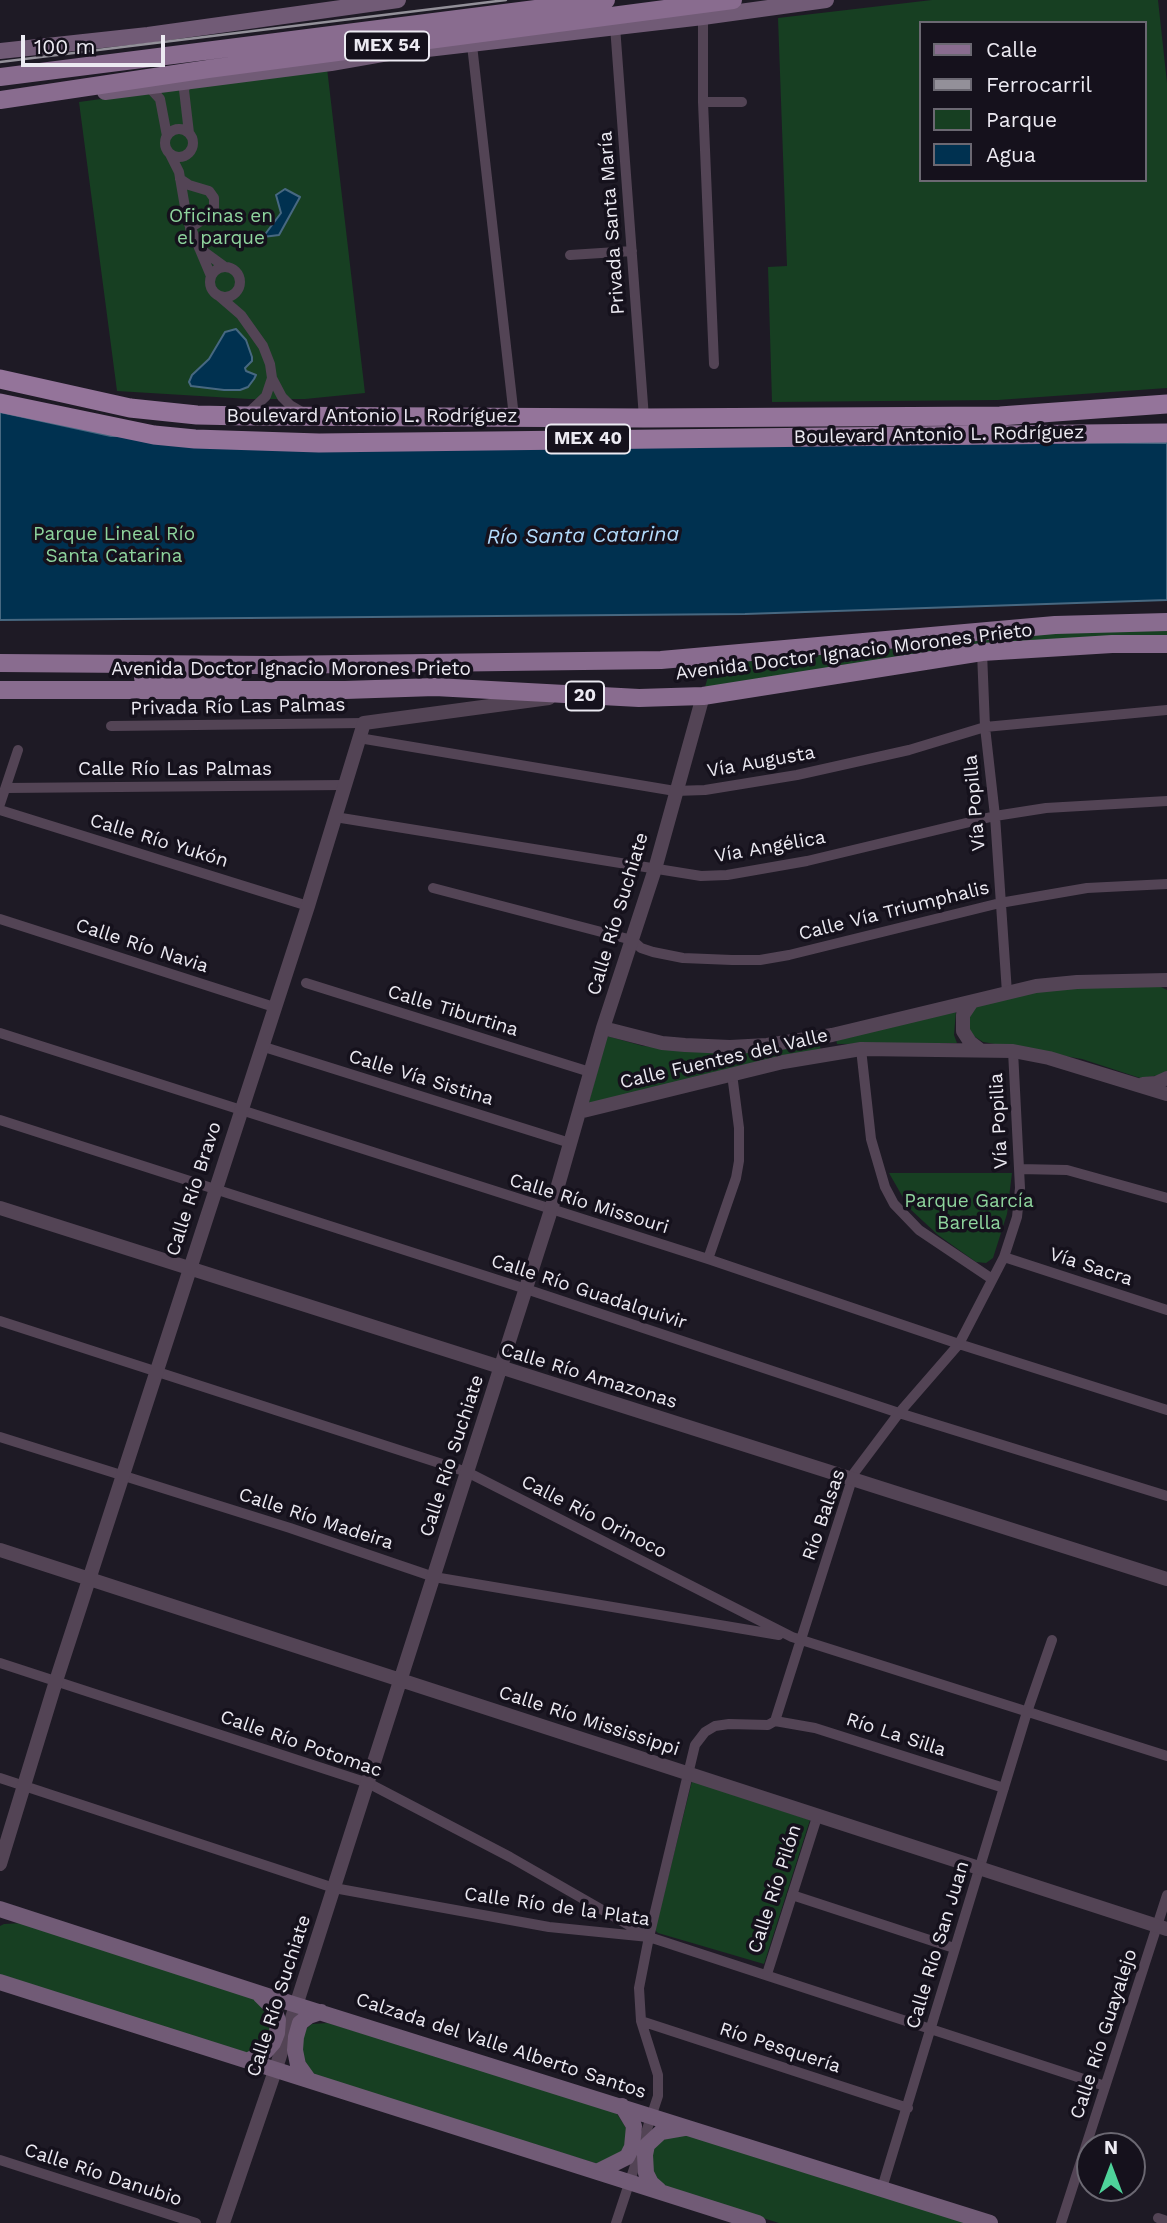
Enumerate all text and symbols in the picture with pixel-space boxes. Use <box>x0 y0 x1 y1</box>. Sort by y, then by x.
scale bar <box>24 21 168 65</box>
legend <box>918 21 1146 182</box>
road number: MEX 54 <box>345 32 429 60</box>
text: 100 m <box>34 34 96 59</box>
text: Calle <box>986 37 1037 62</box>
text: Ferrocarril <box>986 72 1092 97</box>
text: Parque <box>986 107 1057 132</box>
street label: Privada Santa María <box>594 130 630 316</box>
text: Agua <box>986 142 1036 167</box>
park label: Oficinas en el parque <box>169 205 273 249</box>
street label: Boulevard Antonio L. Rodríguez <box>227 405 517 427</box>
street label: Boulevard Antonio L. Rodríguez <box>793 421 1085 449</box>
road number: MEX 40 <box>546 424 630 454</box>
water label: Río Santa Catarina <box>486 522 680 550</box>
park label: Parque Lineal Río Santa Catarina <box>33 523 195 567</box>
street label: Avenida Doctor Ignacio Morones Prieto <box>674 619 1034 685</box>
street label: Avenida Doctor Ignacio Morones Prieto <box>111 658 471 680</box>
road number: 20 <box>566 682 604 710</box>
street label: Privada Río Las Palmas <box>130 694 346 720</box>
street label: Vía Augusta <box>705 741 817 783</box>
street label: Vía Popilla <box>959 754 991 852</box>
street label: Calle Río Las Palmas <box>78 758 272 780</box>
street label: Calle Río Yukón <box>87 809 231 873</box>
street label: Vía Angélica <box>713 826 827 868</box>
street label: Calle Río Suchiate <box>582 830 654 998</box>
street label: Calle Vía Triumphalis <box>796 876 992 946</box>
street label: Calle Río Navia <box>73 914 211 978</box>
street label: Calle Tiburtina <box>385 980 521 1042</box>
street label: Calle Fuentes del Valle <box>618 1024 830 1094</box>
street label: Calle Vía Sistina <box>346 1045 496 1111</box>
street label: Vía Popilia <box>985 1072 1013 1170</box>
street label: Calle Río Bravo <box>162 1119 226 1259</box>
street label: Calle Río Missouri <box>507 1169 671 1239</box>
park label: Parque García Barella <box>904 1190 1034 1234</box>
street label: Vía Sacra <box>1046 1243 1136 1291</box>
street label: Calle Río Guadalquivir <box>488 1250 690 1334</box>
street label: Calle Río Amazonas <box>498 1338 680 1414</box>
street label: Calle Río Suchiate <box>415 1372 489 1540</box>
street label: Río Balsas <box>798 1466 850 1564</box>
street label: Calle Río Orinoco <box>517 1470 671 1564</box>
street label: Calle Río Madeira <box>236 1483 396 1555</box>
street label: Calle Río Mississippi <box>496 1681 682 1761</box>
street label: Calle Río Potomac <box>217 1706 385 1782</box>
street label: Río La Silla <box>843 1708 949 1762</box>
street label: Calle Río Pilón <box>743 1822 807 1956</box>
street label: Calle Río San Juan <box>902 1858 974 2032</box>
street label: Calle Río de la Plata <box>463 1883 651 1931</box>
street label: Calle Río Suchiate <box>242 1912 316 2080</box>
street label: Calle Río Guayalejo <box>1066 1946 1142 2122</box>
street label: Calzada del Valle Alberto Santos <box>353 1988 649 2104</box>
street label: Río Pesquería <box>717 2018 843 2078</box>
north arrow <box>1076 2132 1146 2202</box>
text: N <box>1104 2136 1118 2159</box>
street label: Calle Río Danubio <box>21 2139 185 2211</box>

